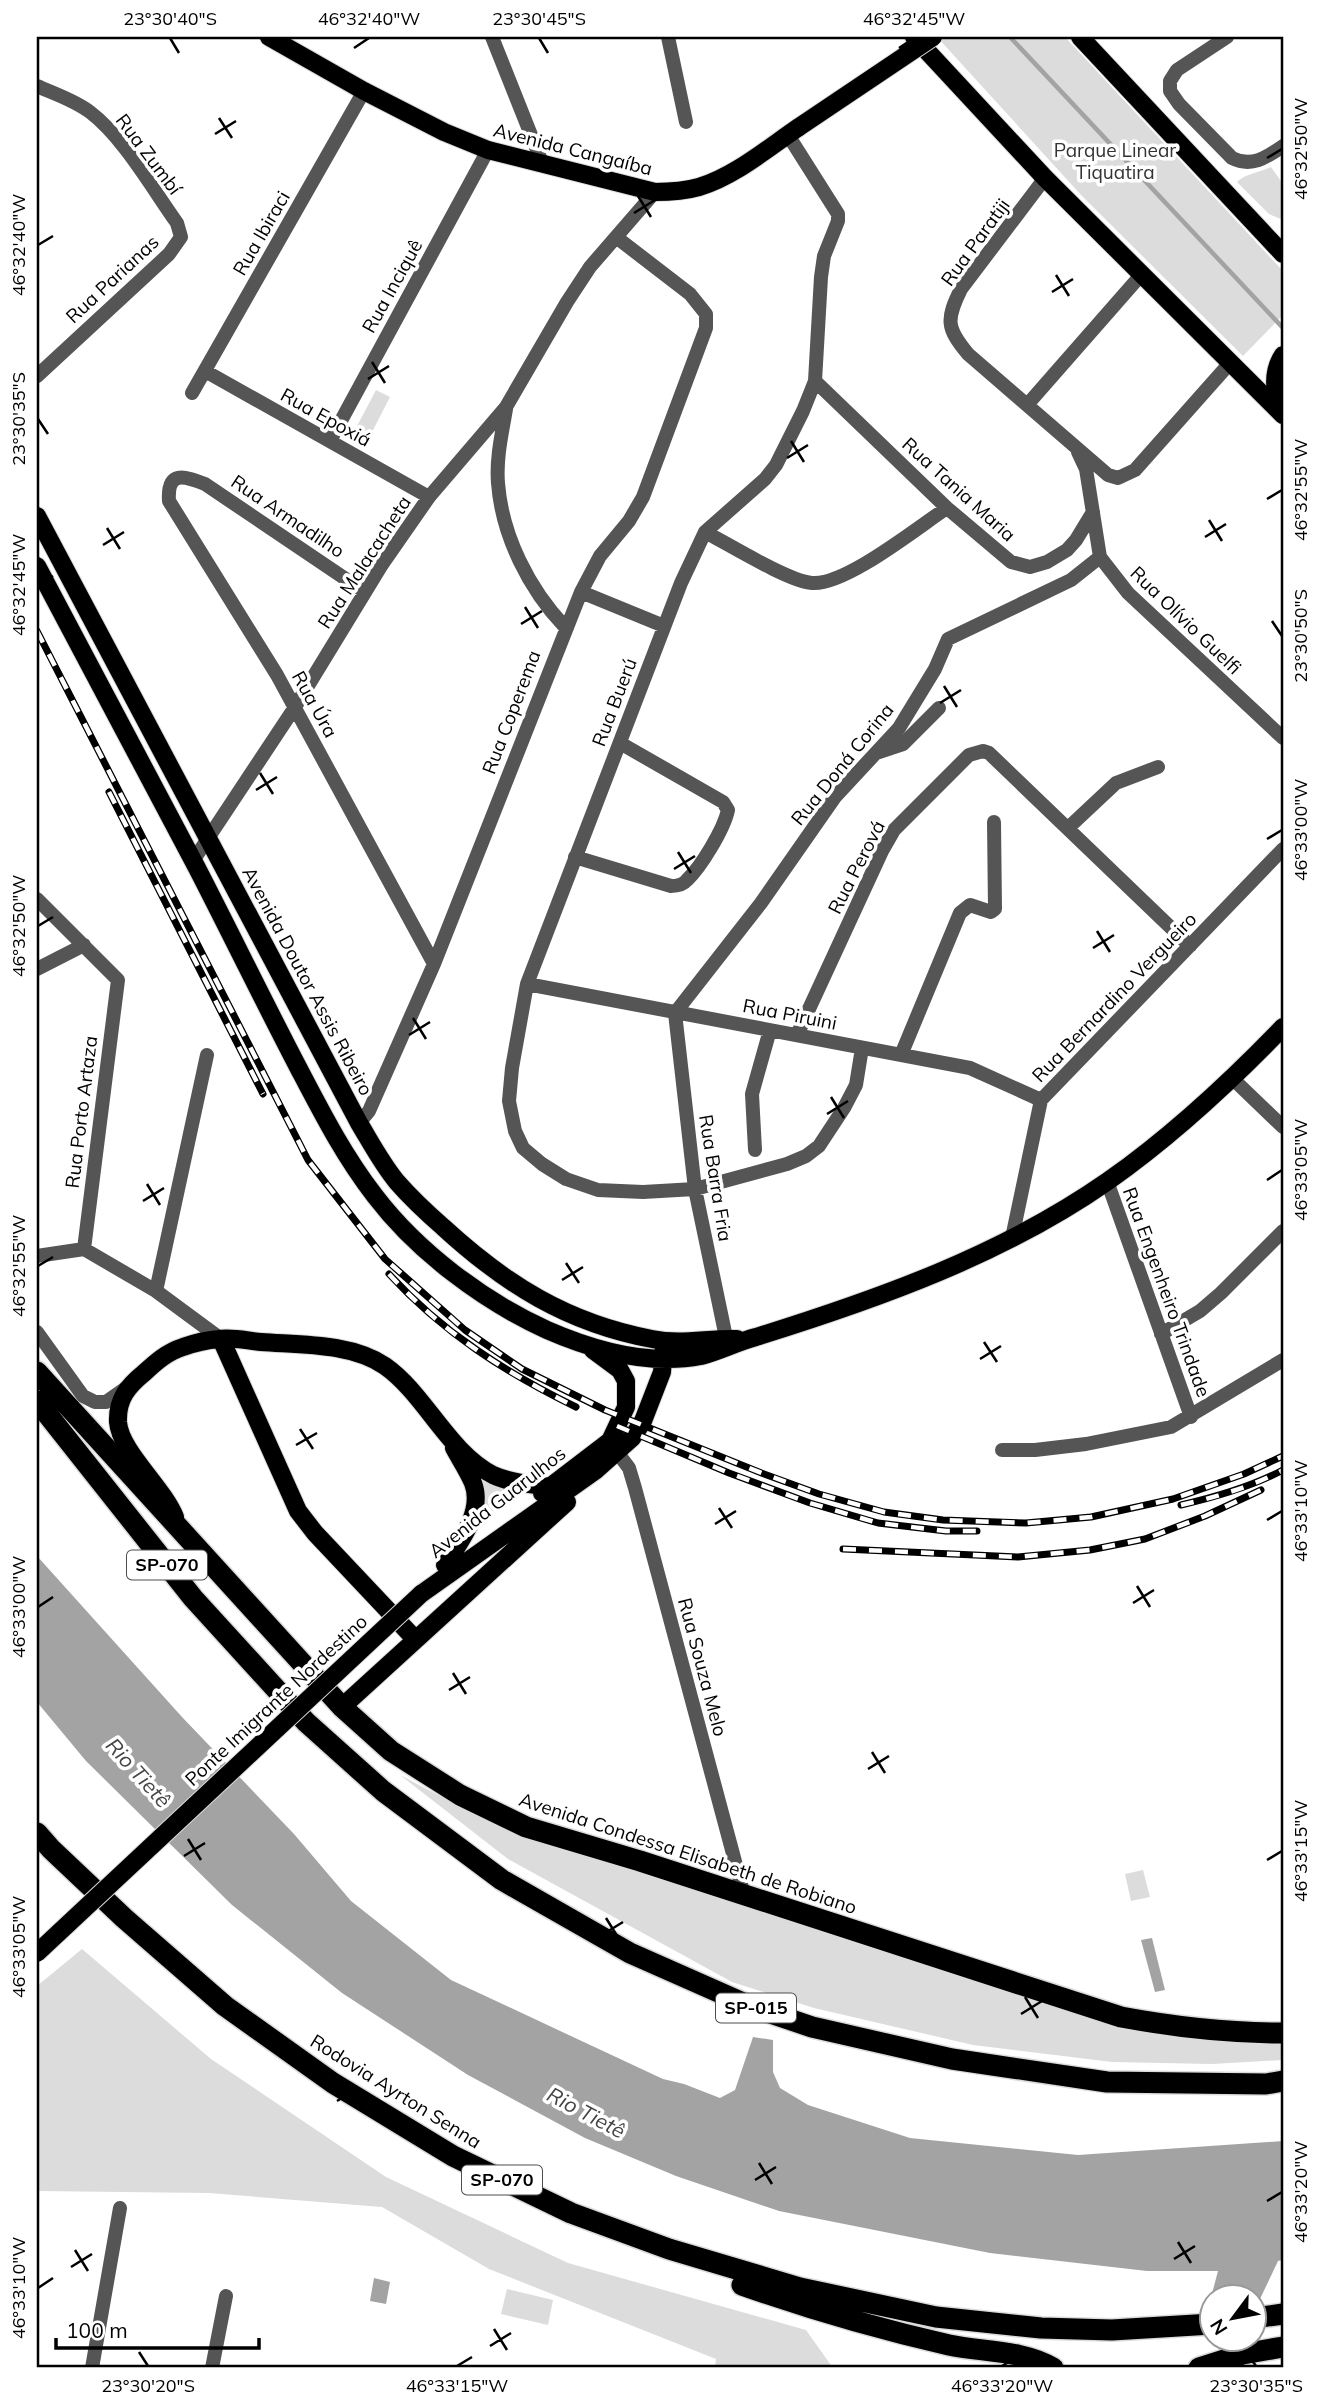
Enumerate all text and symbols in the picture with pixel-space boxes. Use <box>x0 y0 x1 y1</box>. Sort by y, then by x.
text: 23°30'40"S <box>123 7 217 30</box>
text: 46°32'40"W <box>318 7 420 30</box>
text: 23°30'45"S <box>492 7 586 30</box>
text: 46°32'45"W <box>863 7 965 30</box>
text: 46°32'50"W <box>1289 98 1312 200</box>
street label: Rua Zumbí <box>111 109 188 200</box>
street label: Avenida Cangaíba <box>491 118 655 180</box>
park label: Parque Linear Tiquatira <box>1054 138 1176 184</box>
street label: Rua Ibiraci <box>227 187 295 279</box>
text: 46°32'40"W <box>7 194 30 296</box>
street label: Rua Paratiji <box>935 194 1015 290</box>
street label: Rua Parianas <box>60 230 164 328</box>
street label: Rua Inciquê <box>356 235 428 337</box>
text: 23°30'35"S <box>7 372 30 466</box>
street label: Rua Epoxiá <box>277 382 375 452</box>
street label: Rua Tania Maria <box>897 432 1021 546</box>
text: 46°32'55"W <box>1289 439 1312 541</box>
street label: Rua Armadilho <box>227 469 349 563</box>
street label: Rua Malacacheta <box>312 491 416 633</box>
text: 46°32'45"W <box>7 534 30 636</box>
street label: Rua Olívio Guelfi <box>1125 561 1247 679</box>
text: 23°30'50"S <box>1289 589 1312 683</box>
street label: Rua Coperema <box>476 647 546 777</box>
street label: Rua Buerú <box>586 654 642 750</box>
street label: Rua Úra <box>287 666 343 742</box>
street label: Rua Doná Corina <box>785 698 899 830</box>
text: 46°33'00"W <box>1289 779 1312 881</box>
street label: Rua Perová <box>822 816 890 918</box>
street label: Avenida Doutor Assis Ribeiro <box>237 863 379 1099</box>
text: 46°32'50"W <box>7 875 30 977</box>
street label: Rua Bernardino Vergueiro <box>1027 907 1201 1087</box>
street label: Rua Piruini <box>741 993 839 1035</box>
street label: Rua Porto Artaza <box>60 1034 102 1190</box>
street label: Rua Barra Fria <box>694 1113 738 1243</box>
text: 46°33'05"W <box>1289 1119 1312 1221</box>
street label: Rua Engenheiro Trindade <box>1118 1184 1216 1400</box>
text: 46°32'55"W <box>7 1215 30 1317</box>
street label: Avenida Guarulhos <box>424 1441 570 1563</box>
text: 46°33'10"W <box>1289 1460 1312 1562</box>
road number: SP-070 <box>127 1550 207 1580</box>
text: 46°33'00"W <box>7 1556 30 1658</box>
street label: Rua Souza Melo <box>673 1595 733 1739</box>
street label: Ponte Imigrante Nordestino <box>180 1609 372 1791</box>
water label: Rio Tietê <box>101 1732 177 1813</box>
street label: Avenida Condessa Elisabeth de Robiano <box>516 1787 860 1919</box>
text: 46°33'15"W <box>1289 1800 1312 1902</box>
text: 46°33'05"W <box>7 1896 30 1998</box>
road number: SP-015 <box>716 1994 796 2022</box>
street label: Rodovia Ayrton Senna <box>306 2029 486 2153</box>
water label: Rio Tietê <box>543 2081 630 2143</box>
text: 46°33'20"W <box>1289 2141 1312 2243</box>
road number: SP-070 <box>462 2166 542 2194</box>
text: 46°33'10"W <box>7 2237 30 2339</box>
north arrow <box>1198 2282 1268 2352</box>
scale bar <box>56 2307 259 2351</box>
text: N <box>1205 2315 1233 2339</box>
text: 100 m <box>66 2317 128 2343</box>
text: 23°30'20"S <box>101 2374 195 2397</box>
text: 46°33'15"W <box>406 2374 508 2397</box>
text: 46°33'20"W <box>951 2374 1053 2397</box>
text: 23°30'35"S <box>1209 2374 1303 2397</box>

